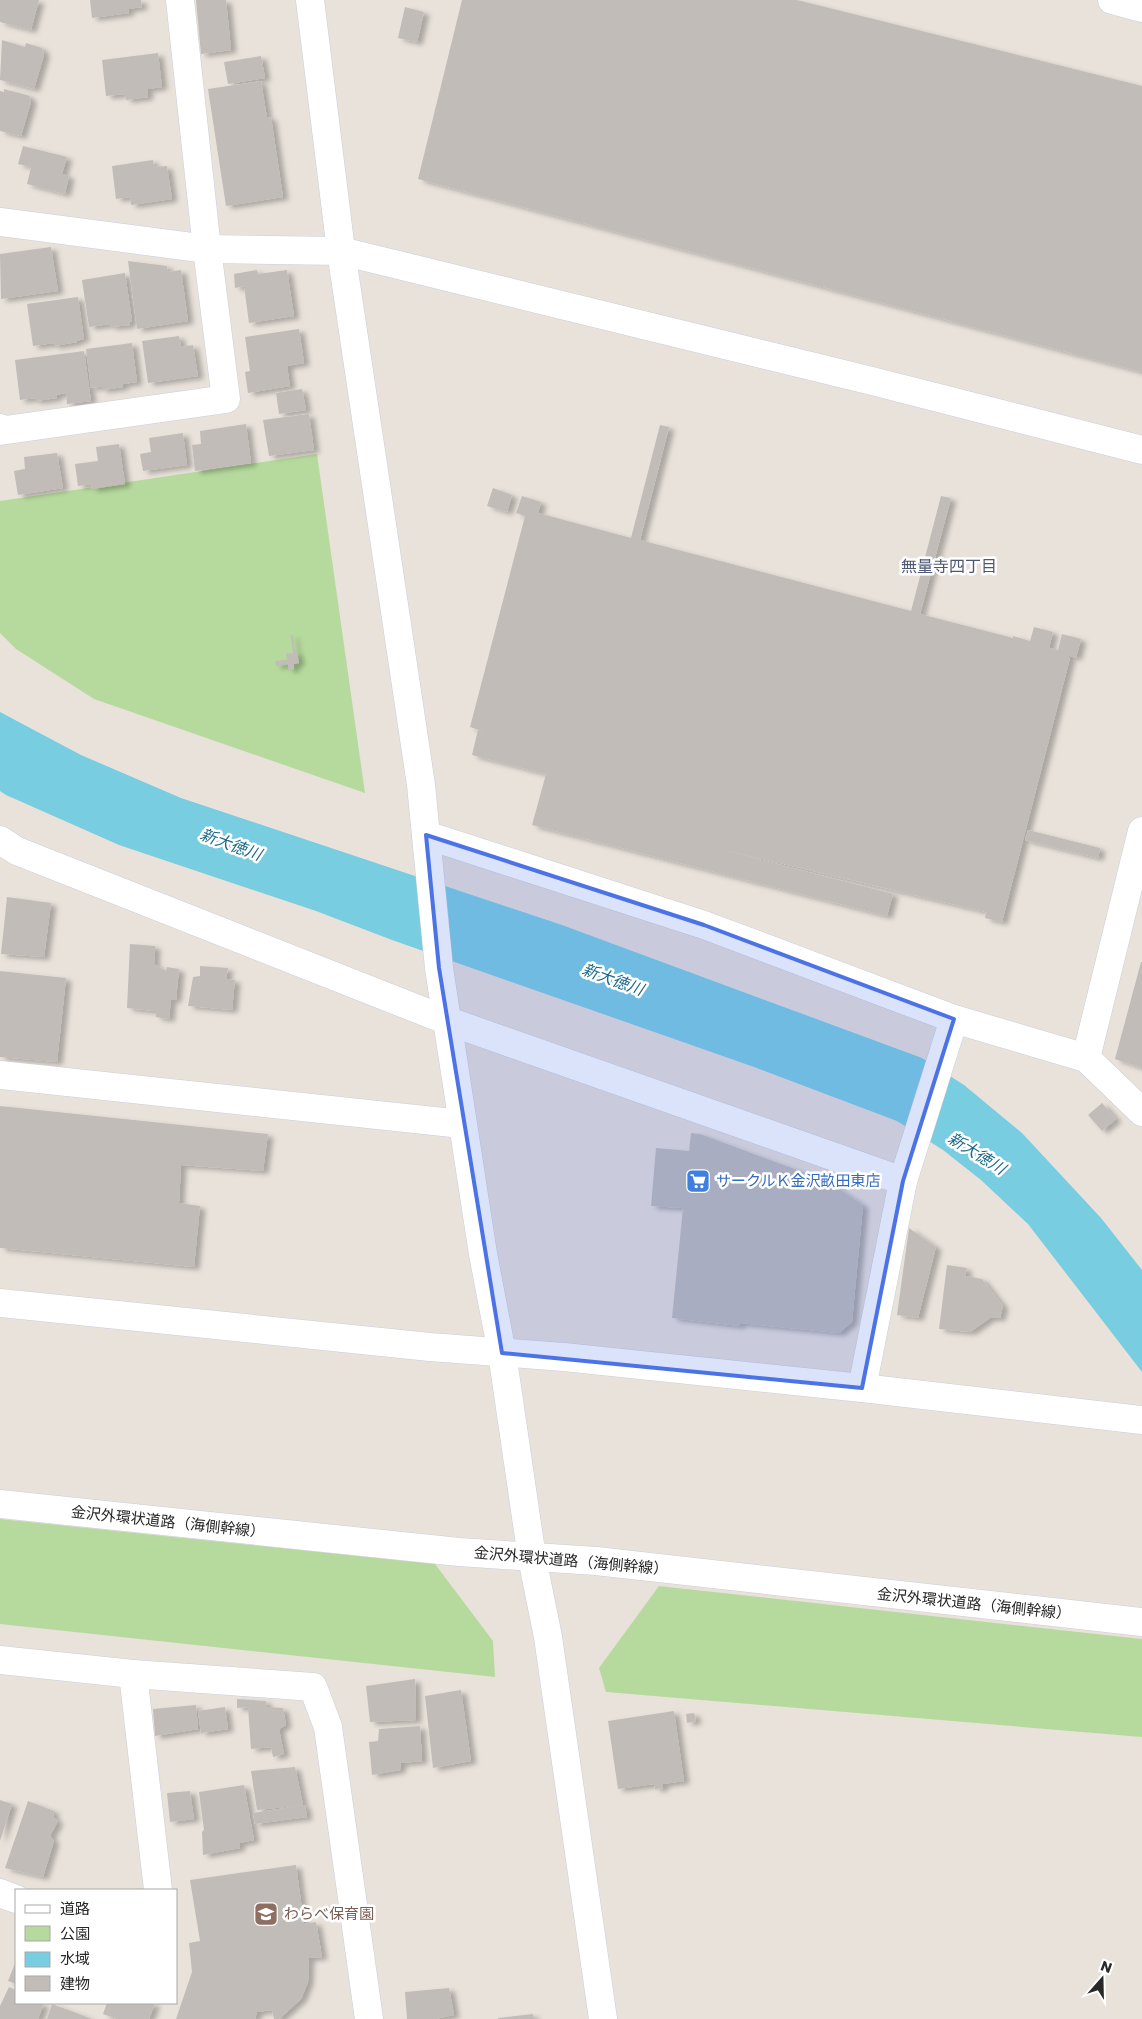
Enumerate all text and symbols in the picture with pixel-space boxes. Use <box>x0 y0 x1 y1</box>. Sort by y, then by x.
district label: 無量寺四丁目 <box>901 555 997 578</box>
water label: 新大徳川 <box>197 823 267 867</box>
water label: 新大徳川 <box>579 958 649 1002</box>
water label: 新大徳川 <box>943 1127 1012 1181</box>
supermarket icon: サークルＫ金沢畝田東店 <box>685 1168 711 1194</box>
place label: サークルＫ金沢畝田東店 <box>716 1170 881 1191</box>
street label: 金沢外環状道路（海側幹線） <box>70 1501 266 1542</box>
street label: 金沢外環状道路（海側幹線） <box>473 1542 669 1579</box>
street label: 金沢外環状道路（海側幹線） <box>876 1583 1072 1624</box>
legend <box>15 1889 178 2004</box>
text: 道路 <box>60 1898 90 1919</box>
school or university icon: わらべ保育園 <box>253 1901 279 1927</box>
place label: わらべ保育園 <box>284 1903 374 1924</box>
text: 公園 <box>60 1923 90 1944</box>
text: 水域 <box>60 1948 90 1969</box>
north arrow <box>1077 1954 1127 2004</box>
text: N <box>1098 1956 1115 1978</box>
text: 建物 <box>60 1973 90 1994</box>

